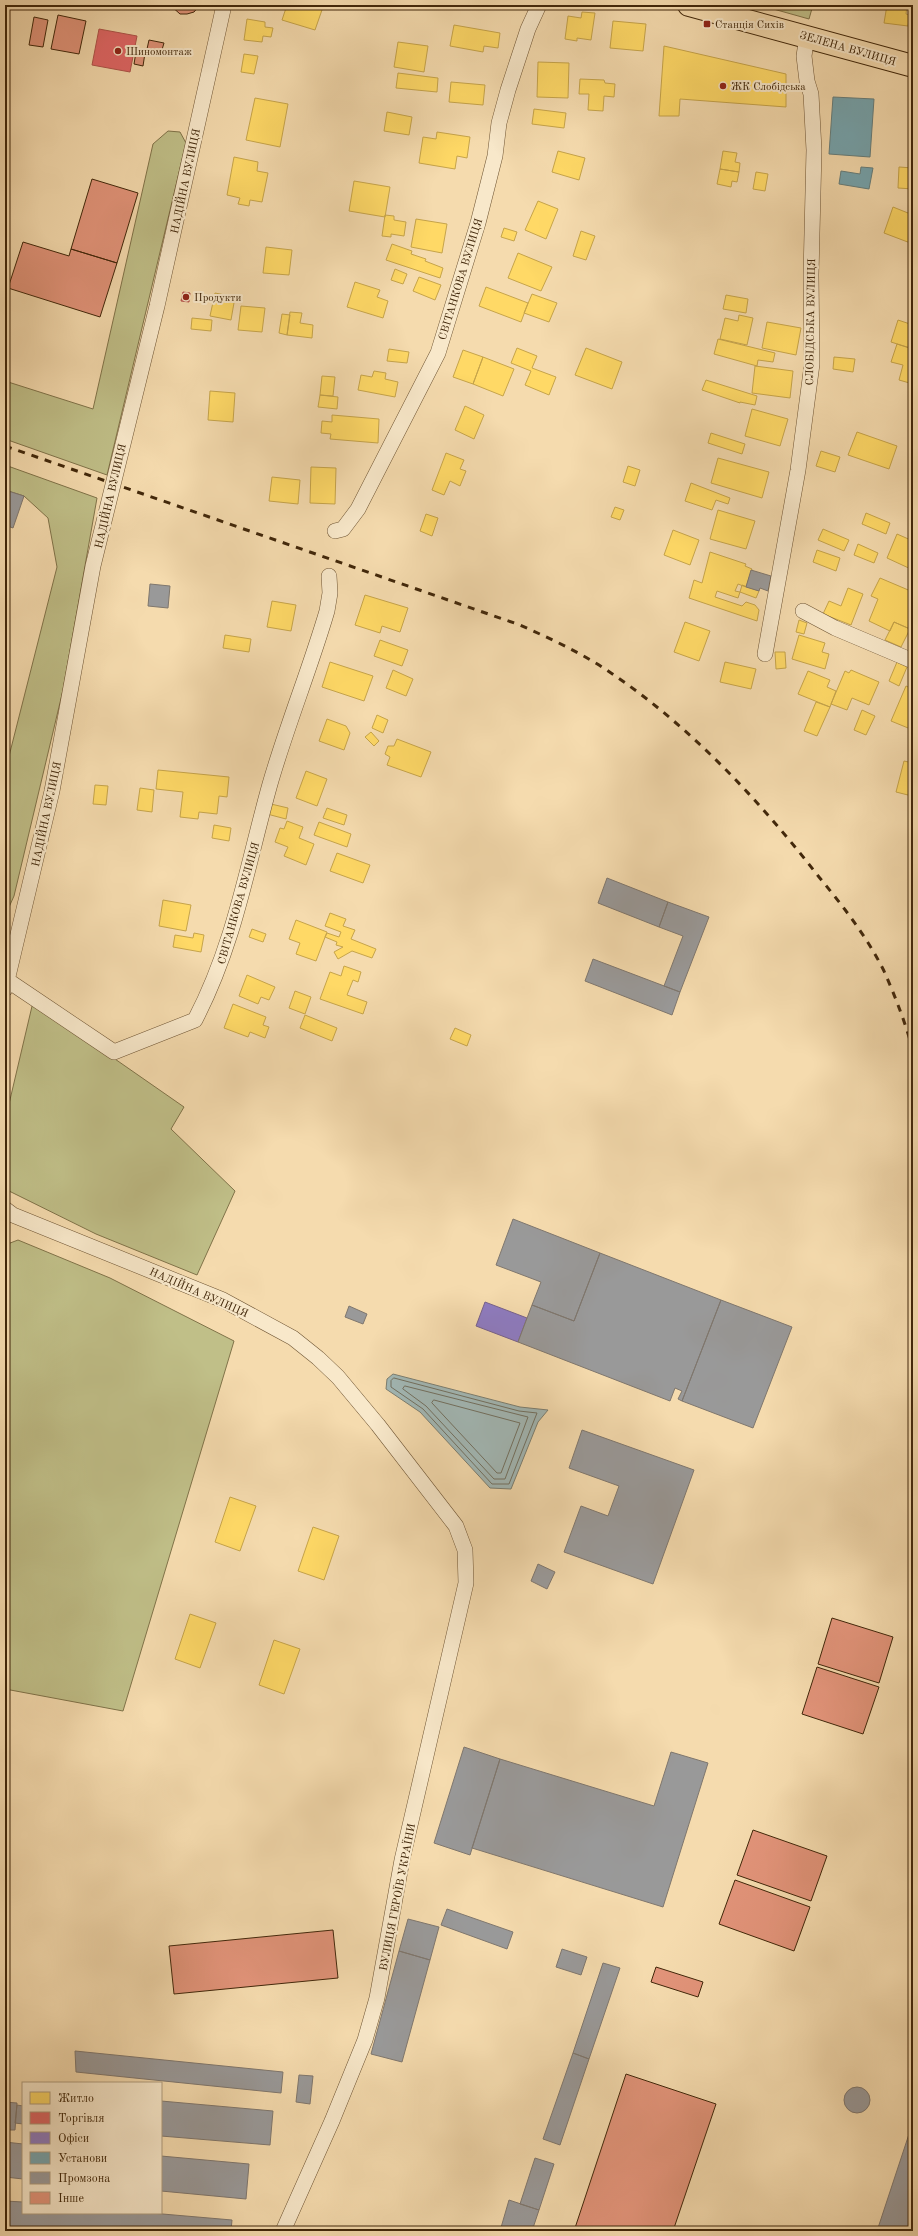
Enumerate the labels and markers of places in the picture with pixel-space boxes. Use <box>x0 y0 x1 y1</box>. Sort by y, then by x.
marker: Станція Сихів <box>702 19 712 29</box>
place label: Станція Сихів <box>715 20 784 31</box>
marker: Шиномонтаж <box>113 46 123 56</box>
place label: Шиномонтаж <box>126 47 192 58</box>
marker: ЖК Слобідська <box>718 81 728 91</box>
place label: ЖК Слобідська <box>731 82 806 93</box>
marker: Продукти <box>181 292 191 302</box>
place label: Продукти <box>194 293 241 304</box>

